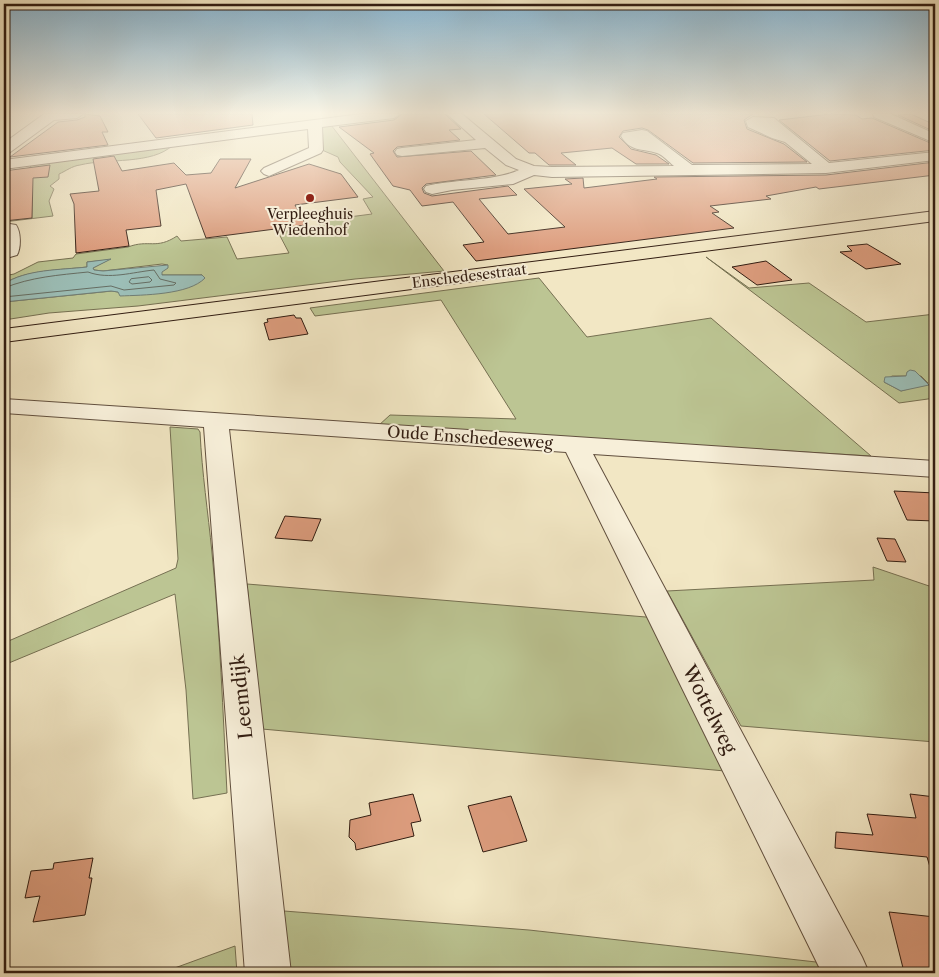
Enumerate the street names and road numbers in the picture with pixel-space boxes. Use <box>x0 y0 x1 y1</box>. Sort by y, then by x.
street label: Enschedesestraat <box>411 260 527 292</box>
street label: Oude Enschedeseweg <box>386 421 554 453</box>
street label: Leemdijk <box>226 652 257 740</box>
street label: Wottelweg <box>677 660 742 758</box>

